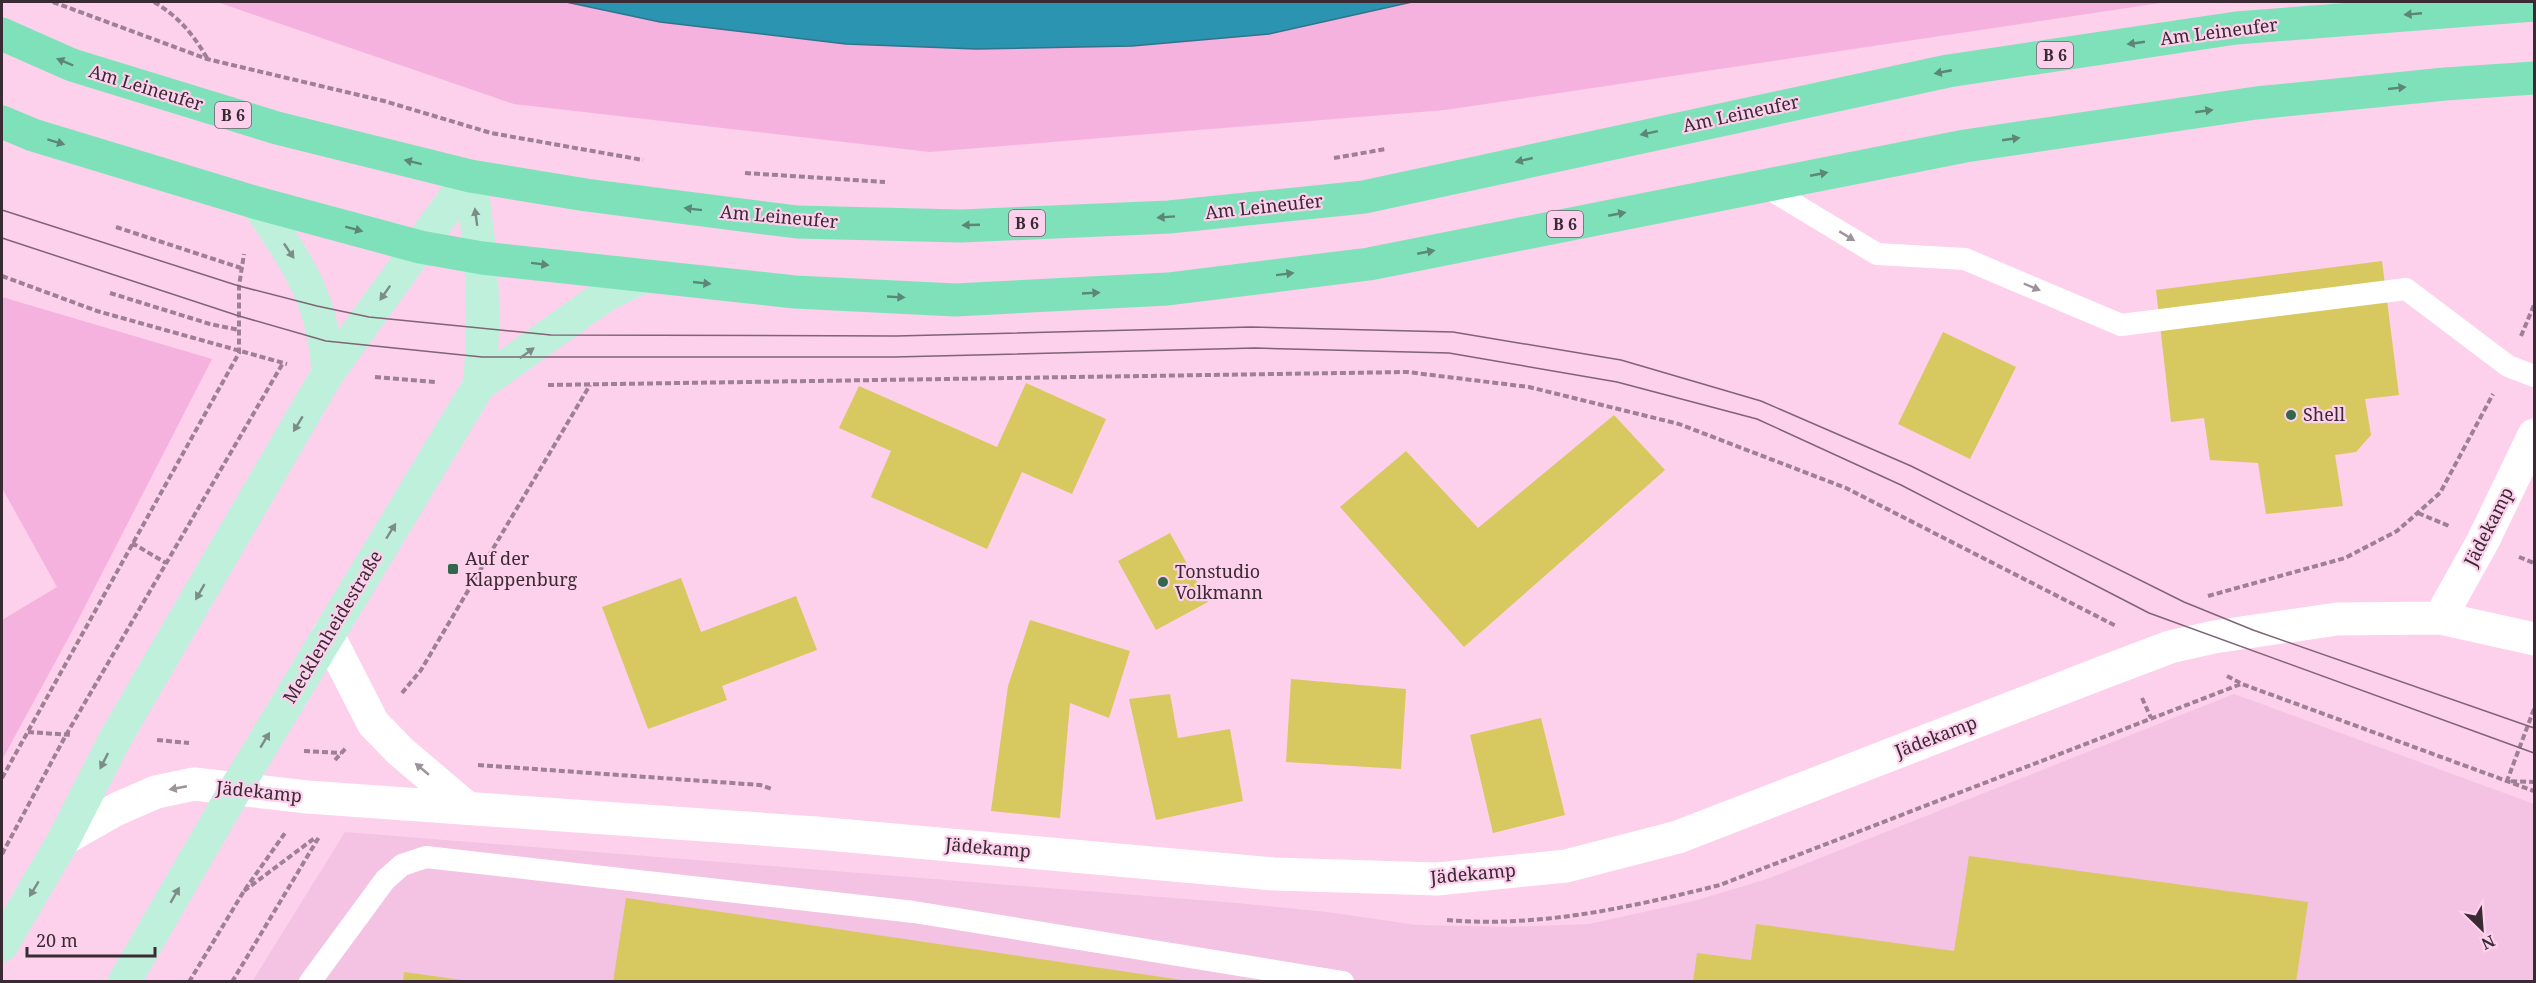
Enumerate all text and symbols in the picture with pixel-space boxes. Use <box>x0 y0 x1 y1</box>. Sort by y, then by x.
one-way arrow <box>2404 9 2423 19</box>
street label: Am Leineufer <box>2159 12 2280 50</box>
one-way arrow <box>2126 39 2145 48</box>
road number: B 6 <box>2037 42 2073 68</box>
one-way arrow <box>55 57 73 67</box>
street label: Am Leineufer <box>86 58 207 116</box>
one-way arrow <box>1933 68 1952 77</box>
one-way arrow <box>2388 84 2407 93</box>
street label: Am Leineufer <box>1680 89 1802 137</box>
road number: B 6 <box>215 102 251 128</box>
one-way arrow <box>2194 106 2213 115</box>
one-way arrow <box>1640 129 1659 138</box>
one-way arrow <box>2001 135 2020 144</box>
one-way arrow <box>48 138 66 147</box>
one-way arrow <box>1515 156 1533 166</box>
one-way arrow <box>404 157 422 167</box>
one-way arrow <box>1810 169 1829 178</box>
street label: Am Leineufer <box>1204 188 1325 224</box>
street label: Am Leineufer <box>719 199 840 233</box>
one-way arrow <box>684 204 703 214</box>
one-way arrow <box>472 207 481 226</box>
one-way arrow <box>1608 209 1627 218</box>
road number: B 6 <box>1009 210 1045 236</box>
road number: B 6 <box>1547 211 1583 237</box>
one-way arrow <box>1157 213 1176 222</box>
one-way arrow <box>962 221 981 230</box>
one-way arrow <box>345 225 363 234</box>
one-way arrow <box>1839 231 1855 242</box>
one-way arrow <box>284 243 295 260</box>
one-way arrow <box>1417 247 1436 256</box>
one-way arrow <box>531 260 550 269</box>
one-way arrow <box>1276 270 1295 279</box>
one-way arrow <box>693 278 712 287</box>
one-way arrow <box>2023 282 2041 292</box>
one-way arrow <box>379 286 391 301</box>
one-way arrow <box>1082 289 1101 298</box>
one-way arrow <box>887 293 906 302</box>
one-way arrow <box>519 347 535 359</box>
place label: Shell <box>2303 402 2345 426</box>
marker: Shell <box>2284 408 2298 422</box>
one-way arrow <box>293 416 304 432</box>
street label: Jädekamp <box>2457 483 2518 571</box>
one-way arrow <box>385 523 396 539</box>
street label: Mecklenheidestraße <box>277 546 387 707</box>
place label: Auf der Klappenburg <box>465 546 578 591</box>
place label: Tonstudio Volkmann <box>1175 559 1263 604</box>
marker: Auf der Klappenburg <box>446 562 460 576</box>
marker: Tonstudio Volkmann <box>1156 575 1170 589</box>
one-way arrow <box>195 584 205 601</box>
street label: Jädekamp <box>1890 709 1980 763</box>
one-way arrow <box>260 732 271 748</box>
one-way arrow <box>99 753 108 770</box>
one-way arrow <box>414 763 430 776</box>
street label: Jädekamp <box>214 774 303 807</box>
one-way arrow <box>168 783 187 793</box>
street label: Jädekamp <box>943 831 1032 863</box>
street label: Jädekamp <box>1428 857 1517 889</box>
one-way arrow <box>29 881 40 897</box>
one-way arrow <box>170 886 180 903</box>
north arrow <box>2452 899 2512 959</box>
scale bar <box>27 920 154 958</box>
text: 20 m <box>36 928 78 952</box>
text: N <box>2478 930 2499 955</box>

